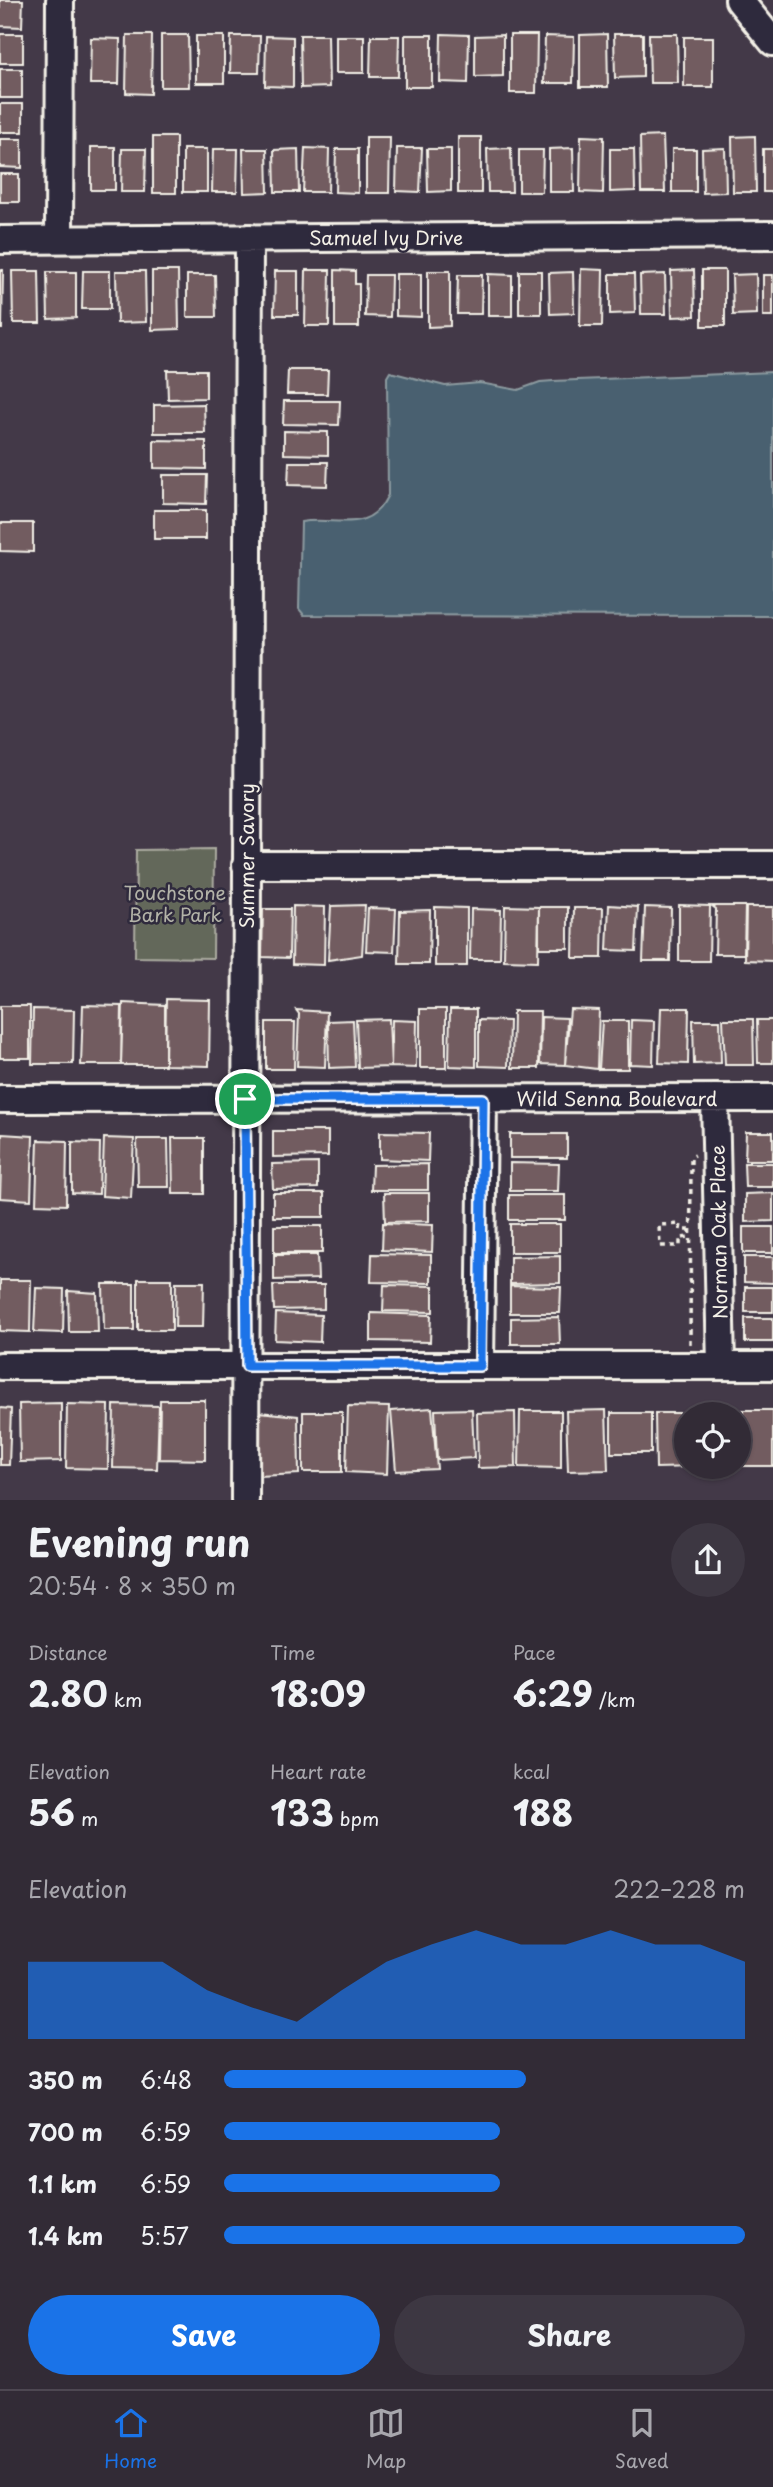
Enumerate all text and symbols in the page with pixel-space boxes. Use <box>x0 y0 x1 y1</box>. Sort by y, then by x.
street label: Samuel Ivy Drive <box>309 223 463 251</box>
street label: Summer Savory <box>232 783 260 929</box>
park label: Touchstone Bark Park <box>124 878 226 928</box>
pin <box>215 1069 275 1129</box>
icon: arrive <box>226 1080 264 1118</box>
street label: Wild Senna Boulevard <box>517 1084 718 1112</box>
street label: Norman Oak Place <box>702 1145 734 1319</box>
map controls <box>674 1402 751 1479</box>
button: locate <box>674 1402 751 1479</box>
text: Evening run <box>28 1513 250 1570</box>
button: share <box>671 1523 745 1597</box>
text: 20:54 · 8 × 350 m <box>28 1568 236 1603</box>
text: Distance <box>28 1638 108 1666</box>
text: Time <box>270 1638 315 1666</box>
text: Pace <box>513 1638 556 1666</box>
text: 2.80 <box>28 1666 108 1719</box>
text: 18:09 <box>270 1666 366 1719</box>
text: 6:29 <box>513 1666 593 1719</box>
text: km <box>108 1685 142 1713</box>
text: /km <box>593 1685 635 1713</box>
text: Elevation <box>28 1757 110 1785</box>
text: Heart rate <box>270 1757 366 1785</box>
text: kcal <box>513 1757 551 1785</box>
text: 56 <box>28 1785 75 1838</box>
text: 133 <box>270 1785 334 1838</box>
text: 188 <box>513 1785 573 1838</box>
text: m <box>75 1804 98 1832</box>
text: bpm <box>334 1804 379 1832</box>
text: Elevation <box>28 1871 127 1906</box>
text: 222–228 m <box>613 1871 745 1906</box>
text: 350 m <box>28 2062 103 2097</box>
text: 6:48 <box>140 2062 192 2097</box>
text: 700 m <box>28 2114 103 2149</box>
text: 6:59 <box>140 2114 191 2149</box>
text: 1.1 km <box>28 2166 97 2201</box>
text: 6:59 <box>140 2166 191 2201</box>
text: 1.4 km <box>28 2218 103 2253</box>
text: 5:57 <box>140 2218 189 2253</box>
button: Save <box>28 2295 380 2375</box>
button: Share <box>394 2295 745 2375</box>
tab: Home <box>104 2404 157 2474</box>
tab: Map <box>366 2404 406 2474</box>
tab: Saved <box>615 2404 669 2474</box>

